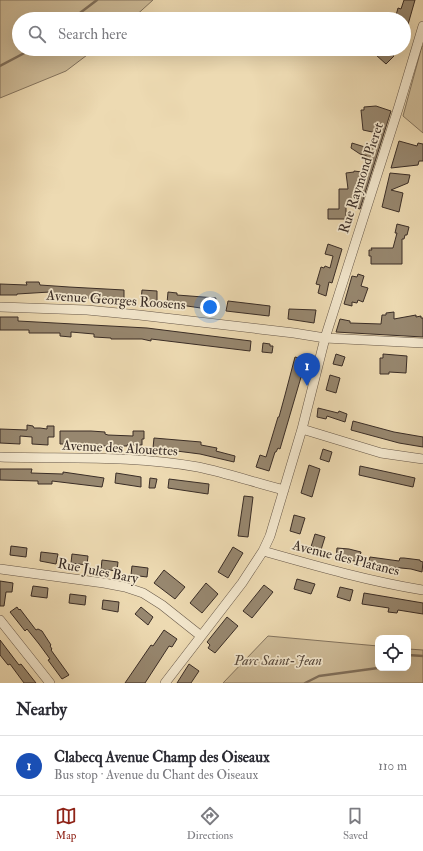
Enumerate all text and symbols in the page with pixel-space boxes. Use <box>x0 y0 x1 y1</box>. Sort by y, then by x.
search box <box>12 12 411 56</box>
icon: search <box>26 23 48 45</box>
text: Search here <box>58 25 127 44</box>
street label: Rue Raymond Pieret <box>335 120 388 236</box>
street label: Avenue Georges Roosens <box>45 287 186 313</box>
your location <box>200 297 220 317</box>
pin: 1 <box>294 353 320 386</box>
street label: Avenue des Alouettes <box>61 436 179 460</box>
street label: Avenue des Platanes <box>290 536 401 580</box>
street label: Rue Jules Bary <box>56 555 141 588</box>
map controls <box>375 635 411 671</box>
button: locate <box>375 635 411 671</box>
park label: Parc Saint-Jean <box>233 652 322 669</box>
text: Nearby <box>16 699 67 720</box>
text: Clabecq Avenue Champ des Oiseaux <box>54 748 270 767</box>
text: 1 <box>27 758 31 774</box>
text: 110 m <box>378 758 407 774</box>
text: Bus stop · Avenue du Chant des Oiseaux <box>54 767 258 783</box>
tab: Map <box>55 805 77 842</box>
tab: Directions <box>187 805 233 842</box>
tab: Saved <box>343 805 368 842</box>

